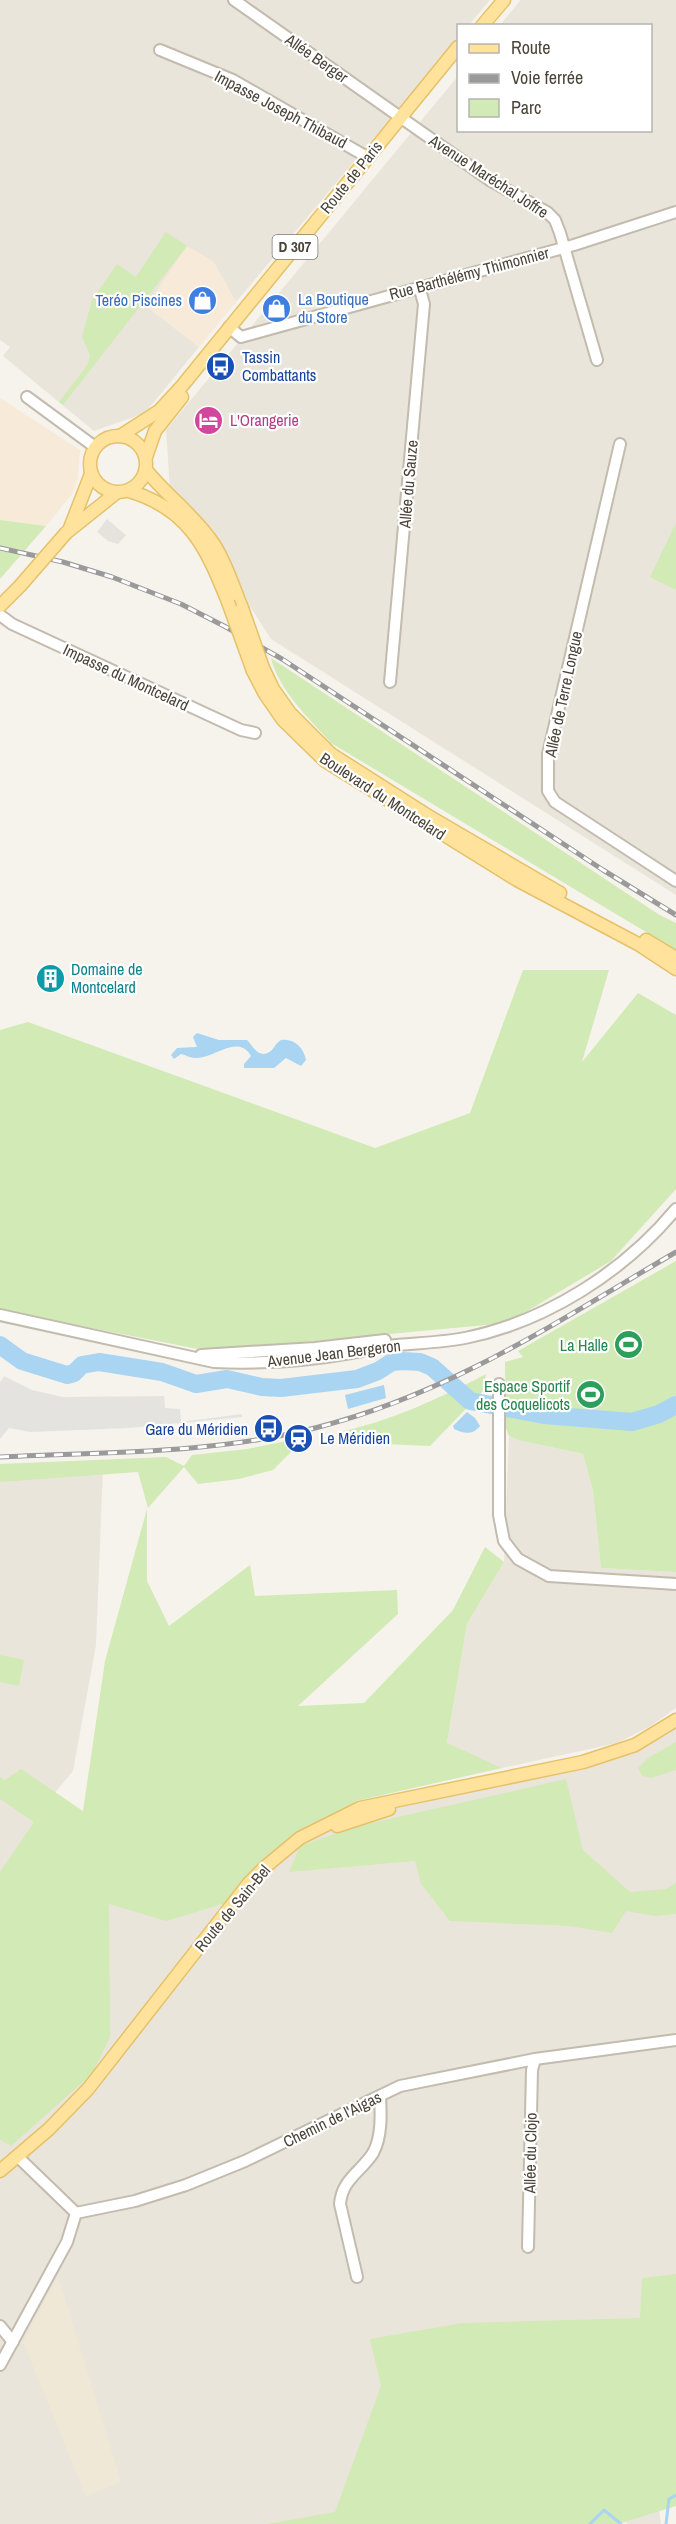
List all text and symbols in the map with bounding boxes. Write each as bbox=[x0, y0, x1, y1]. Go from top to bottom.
legend bbox=[457, 24, 652, 132]
street label: Allée Berger bbox=[280, 28, 353, 88]
text: Route bbox=[511, 35, 550, 60]
street label: Impasse Joseph Thibaud bbox=[211, 65, 351, 153]
text: Voie ferrée bbox=[511, 65, 583, 90]
text: Parc bbox=[511, 95, 541, 120]
street label: Avenue Maréchal Joffre bbox=[424, 129, 553, 223]
street label: Route de Paris bbox=[315, 136, 387, 218]
road number: D 307 bbox=[272, 235, 318, 259]
street label: Rue Barthélémy Thimonnier bbox=[387, 241, 552, 305]
shop icon: Teréo Piscines bbox=[187, 284, 219, 316]
place label: La Boutique du Store bbox=[298, 288, 369, 328]
place label: Teréo Piscines bbox=[95, 289, 182, 311]
shop icon: La Boutique du Store bbox=[261, 292, 293, 324]
place label: Tassin Combattants bbox=[242, 346, 316, 386]
bus stop icon: Tassin Combattants bbox=[205, 350, 237, 382]
hotel icon: L'Orangerie bbox=[193, 404, 225, 436]
place label: L'Orangerie bbox=[230, 409, 299, 431]
street label: Allée du Sauze bbox=[393, 439, 423, 530]
street label: Allée de Terre Longue bbox=[539, 629, 587, 760]
street label: Impasse du Montcelard bbox=[60, 638, 192, 716]
street label: Boulevard du Montcelard bbox=[316, 747, 450, 845]
place label: Domaine de Montcelard bbox=[71, 958, 142, 998]
building icon: Domaine de Montcelard bbox=[34, 962, 66, 994]
sports icon: La Halle bbox=[613, 1329, 645, 1361]
street label: Avenue Jean Bergeron bbox=[265, 1334, 402, 1372]
place label: La Halle bbox=[560, 1334, 608, 1356]
place label: Espace Sportif des Coquelicots bbox=[476, 1375, 570, 1415]
sports icon: Espace Sportif des Coquelicots bbox=[575, 1379, 607, 1411]
bus stop icon: Gare du Méridien bbox=[253, 1413, 285, 1445]
place label: Gare du Méridien bbox=[145, 1418, 248, 1440]
station icon: Le Méridien bbox=[283, 1422, 315, 1454]
place label: Le Méridien bbox=[320, 1427, 390, 1449]
street label: Route de Sain-Bel bbox=[189, 1860, 275, 1956]
street label: Chemin de l'Aigas bbox=[279, 2086, 385, 2152]
street label: Allée du Clojo bbox=[518, 2112, 542, 2195]

